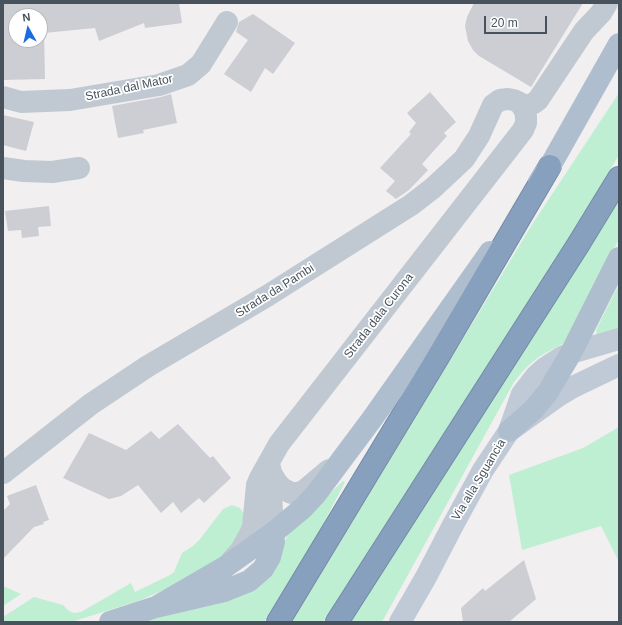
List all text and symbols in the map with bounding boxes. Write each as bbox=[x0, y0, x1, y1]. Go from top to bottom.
north arrow bbox=[8, 8, 48, 48]
scale bar bbox=[486, 8, 549, 34]
text: N bbox=[22, 11, 31, 24]
text: 20 m bbox=[491, 16, 518, 30]
street label: Strada dal Mator bbox=[84, 72, 174, 104]
street label: Strada da Pambi bbox=[233, 261, 317, 321]
street label: Strada dala Curona bbox=[341, 271, 417, 361]
street label: Via alla Sguancia bbox=[449, 437, 509, 523]

